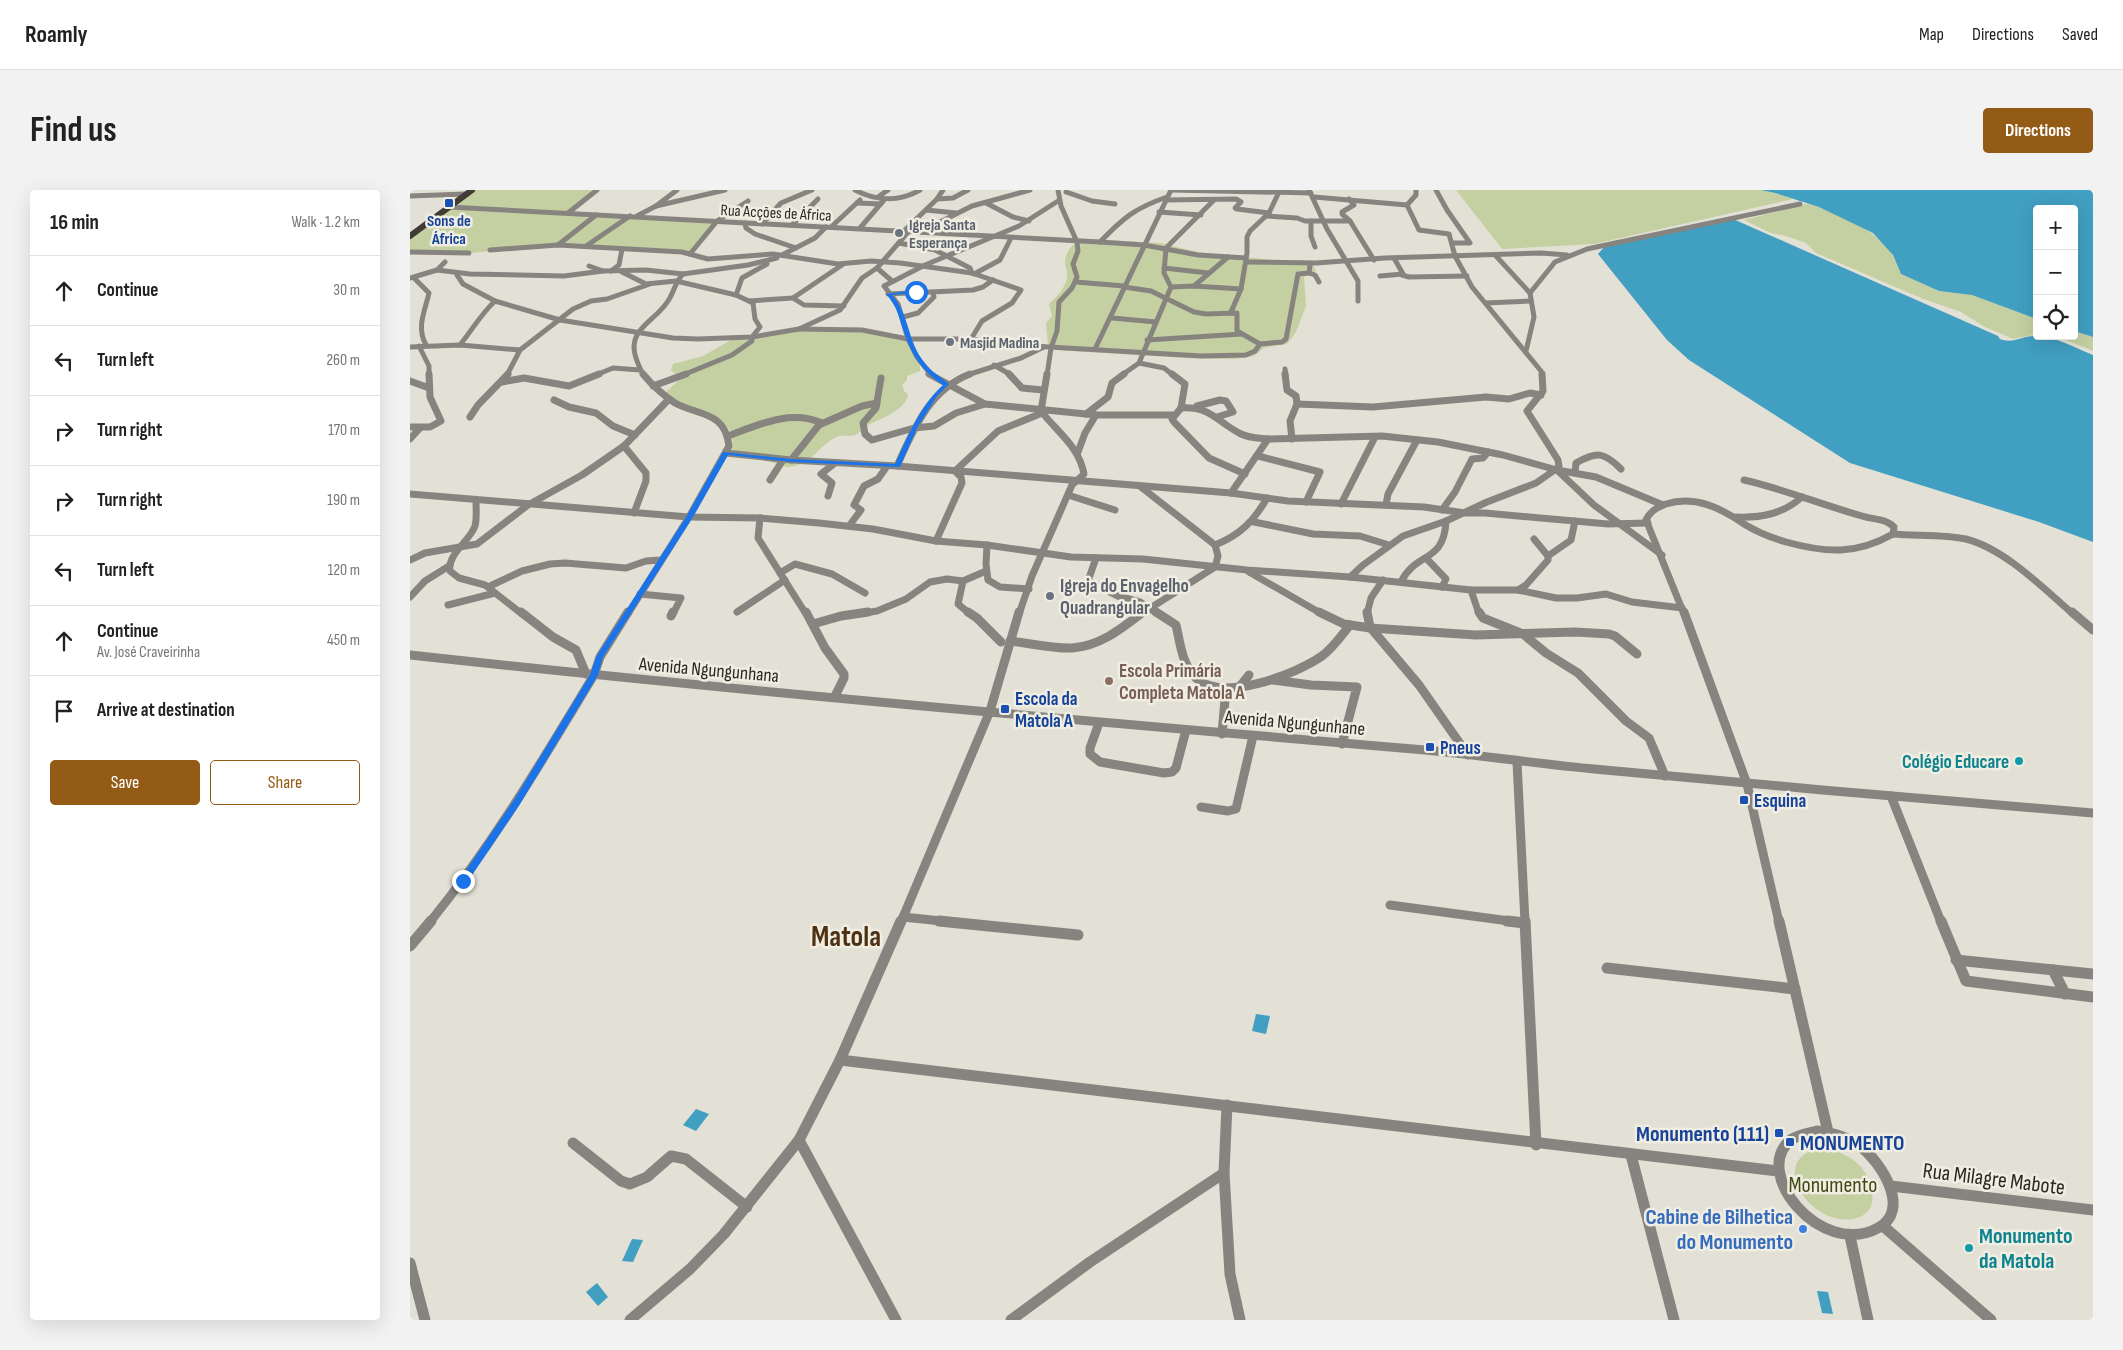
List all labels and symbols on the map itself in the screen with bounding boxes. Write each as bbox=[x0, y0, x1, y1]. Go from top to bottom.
marker: Sons de África bbox=[443, 197, 455, 209]
street label: Rua Acções de África bbox=[720, 201, 832, 226]
place label: Sons de África bbox=[427, 212, 471, 249]
place label: Igreja Santa Esperança bbox=[909, 216, 976, 253]
marker: Igreja Santa Esperança bbox=[893, 227, 905, 239]
route start bbox=[905, 281, 928, 304]
place label: Masjid Madina bbox=[960, 334, 1039, 353]
marker: Masjid Madina bbox=[944, 336, 956, 348]
place label: Igreja do Envagelho Quadrangular bbox=[1060, 575, 1189, 620]
marker: Igreja do Envagelho Quadrangular bbox=[1044, 590, 1056, 602]
street label: Avenida Ngungunhana bbox=[637, 653, 780, 688]
place label: Escola Primária Completa Matola A bbox=[1119, 660, 1245, 705]
marker: Escola Primária Completa Matola A bbox=[1103, 675, 1115, 687]
place label: Escola da Matola A bbox=[1015, 688, 1077, 733]
marker: Escola da Matola A bbox=[999, 703, 1011, 715]
street label: Avenida Ngungunhane bbox=[1223, 706, 1366, 741]
place label: Pneus bbox=[1440, 737, 1481, 760]
marker: Pneus bbox=[1424, 741, 1436, 753]
place label: Colégio Educare bbox=[1902, 751, 2009, 774]
marker: Colégio Educare bbox=[2013, 755, 2025, 767]
place label: Esquina bbox=[1754, 790, 1806, 813]
marker: Esquina bbox=[1738, 794, 1750, 806]
route end bbox=[452, 870, 475, 893]
district label: Matola bbox=[811, 920, 881, 955]
place label: Monumento (111) bbox=[1636, 1121, 1769, 1148]
marker: Monumento (111) bbox=[1773, 1127, 1785, 1139]
place label: MONUMENTO bbox=[1800, 1130, 1904, 1157]
marker: MONUMENTO bbox=[1784, 1136, 1796, 1148]
street label: Rua Milagre Mabote bbox=[1921, 1157, 2067, 1202]
park label: Monumento bbox=[1788, 1172, 1878, 1199]
place label: Cabine de Bilhetica do Monumento bbox=[1646, 1204, 1793, 1256]
marker: Cabine de Bilhetica do Monumento bbox=[1797, 1223, 1809, 1235]
place label: Monumento da Matola bbox=[1979, 1223, 2073, 1275]
marker: Monumento da Matola bbox=[1963, 1242, 1975, 1254]

